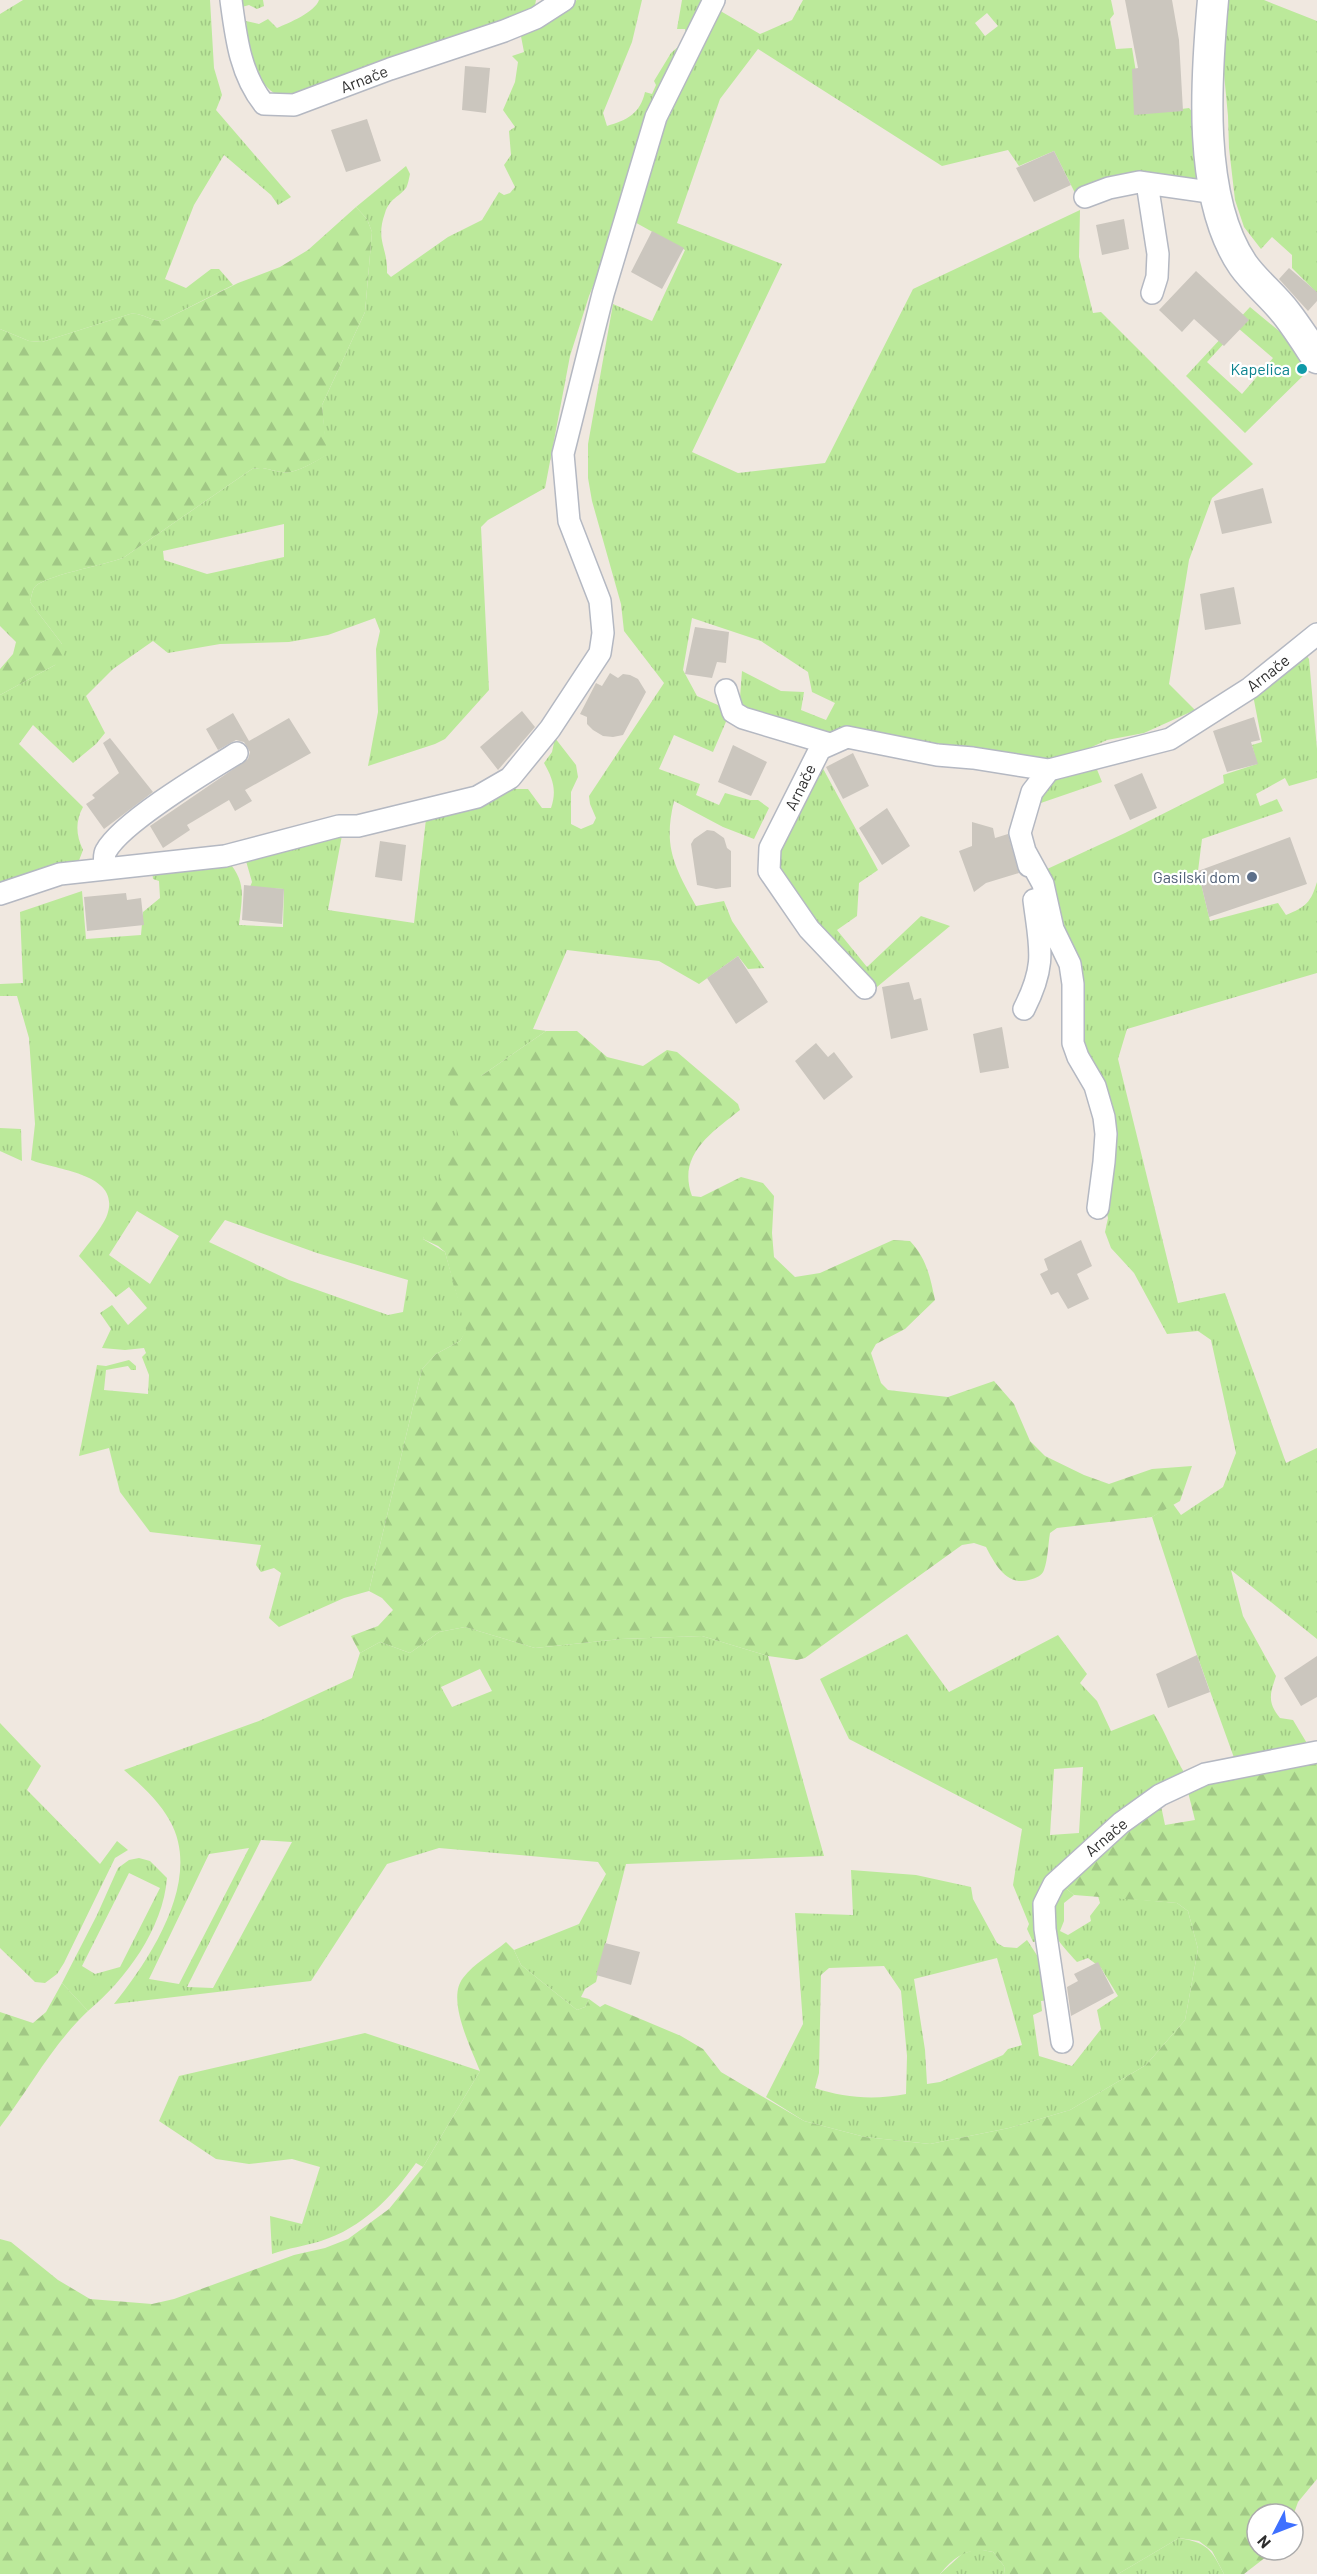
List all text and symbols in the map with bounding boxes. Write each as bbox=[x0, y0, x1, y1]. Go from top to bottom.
street label: Arnače bbox=[337, 61, 390, 96]
place label: Kapelica bbox=[1231, 359, 1290, 378]
marker: Kapelica bbox=[1295, 362, 1309, 376]
street label: Arnače bbox=[1242, 650, 1293, 695]
street label: Arnače bbox=[780, 761, 819, 813]
place label: Gasilski dom bbox=[1153, 867, 1240, 886]
marker: Gasilski dom bbox=[1245, 870, 1259, 884]
street label: Arnače bbox=[1081, 1814, 1131, 1860]
north arrow bbox=[1245, 2502, 1305, 2562]
text: N bbox=[1253, 2532, 1274, 2553]

